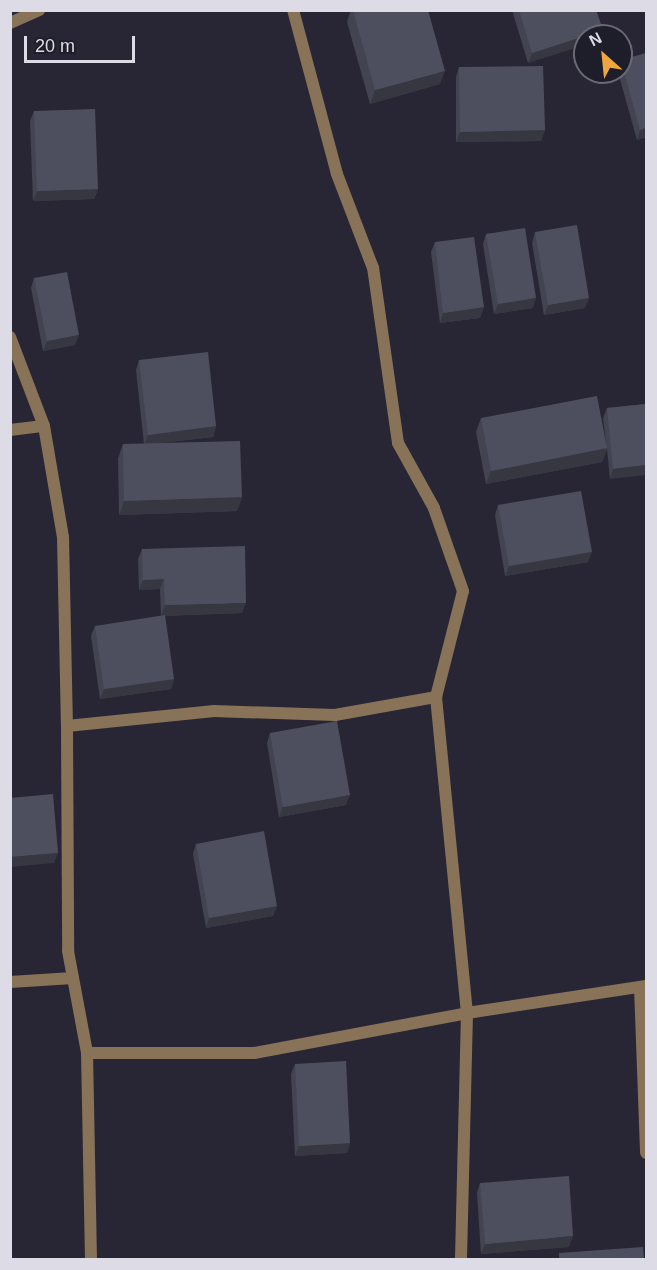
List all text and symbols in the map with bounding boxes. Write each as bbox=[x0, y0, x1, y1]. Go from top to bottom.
scale bar bbox=[27, 24, 138, 62]
north arrow bbox=[573, 24, 633, 84]
text: N bbox=[586, 29, 605, 49]
text: 20 m bbox=[35, 36, 75, 56]

